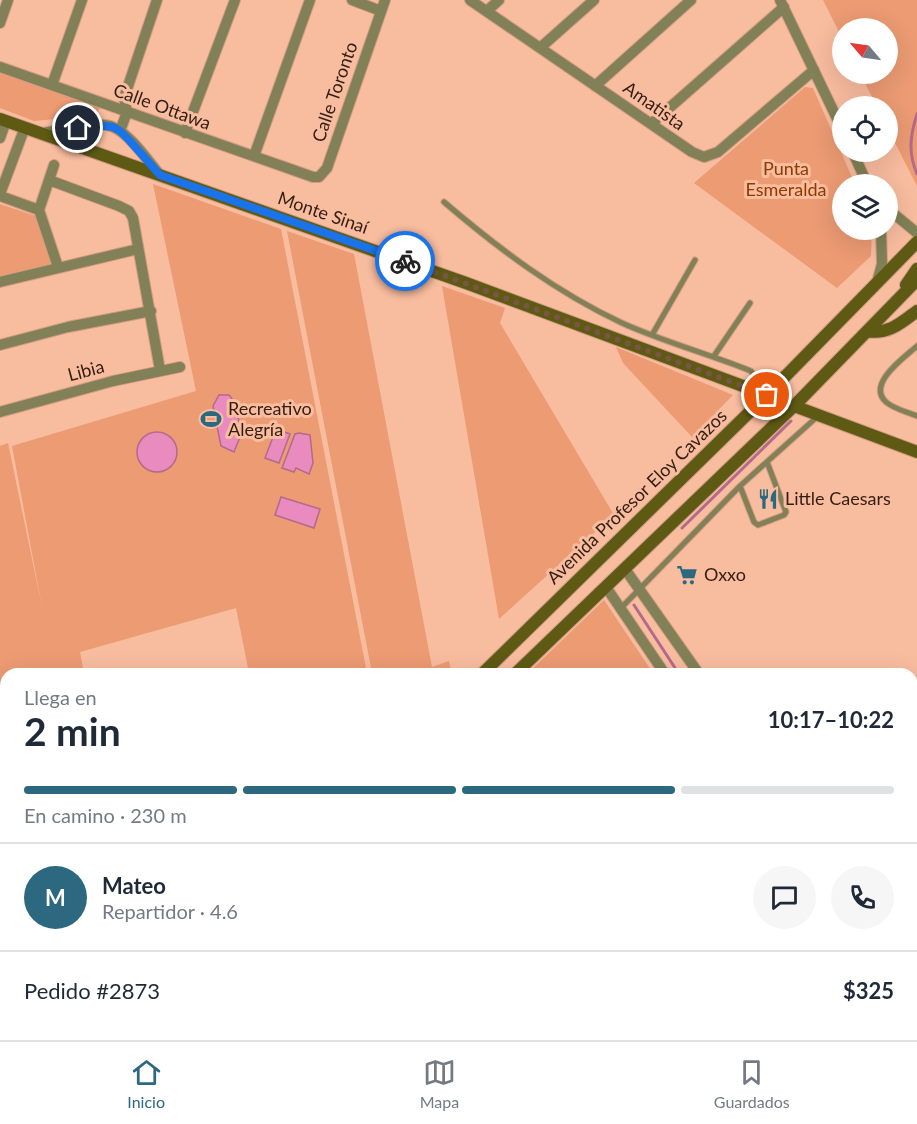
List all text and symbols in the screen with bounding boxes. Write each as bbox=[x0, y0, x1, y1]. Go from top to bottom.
north arrow bbox=[832, 18, 898, 84]
map controls bbox=[832, 18, 898, 240]
street label: Calle Toronto bbox=[307, 39, 361, 145]
street label: Amatista bbox=[620, 76, 690, 134]
street label: Calle Ottawa bbox=[111, 78, 214, 134]
button: locate bbox=[832, 96, 898, 162]
pin bbox=[52, 102, 103, 153]
icon: home bbox=[61, 111, 94, 144]
park label: Punta Esmeralda bbox=[746, 157, 826, 200]
button: layers bbox=[832, 174, 898, 240]
street label: Monte Sinaí bbox=[275, 186, 372, 238]
courier bbox=[375, 231, 435, 291]
icon: bike bbox=[389, 245, 422, 278]
street label: Libia bbox=[65, 355, 106, 385]
pin bbox=[741, 369, 792, 420]
icon: bag bbox=[750, 378, 783, 411]
place label: Recreativo Alegría bbox=[228, 397, 312, 440]
street label: Avenida Profesor Eloy Cavazos bbox=[542, 404, 731, 588]
sports icon: Recreativo Alegría bbox=[199, 407, 223, 431]
restaurant icon: Little Caesars bbox=[756, 487, 780, 511]
place label: Little Caesars bbox=[785, 487, 891, 509]
supermarket icon: Oxxo bbox=[675, 563, 699, 587]
place label: Oxxo bbox=[704, 563, 746, 585]
text: Llega en bbox=[24, 685, 97, 709]
text: 10:17–10:22 bbox=[768, 706, 894, 733]
text: 2 min bbox=[24, 708, 121, 754]
text: En camino · 230 m bbox=[24, 803, 187, 827]
button: chat bbox=[753, 866, 816, 929]
button: phone bbox=[831, 866, 894, 929]
text: Mateo bbox=[102, 872, 166, 899]
text: M bbox=[45, 884, 66, 911]
text: Repartidor · 4.6 bbox=[102, 899, 238, 923]
text: Pedido #2873 bbox=[24, 977, 160, 1004]
text: $325 bbox=[843, 977, 894, 1004]
tab: Inicio bbox=[127, 1056, 165, 1111]
tab: Mapa bbox=[420, 1056, 459, 1111]
tab: Guardados bbox=[714, 1056, 790, 1111]

